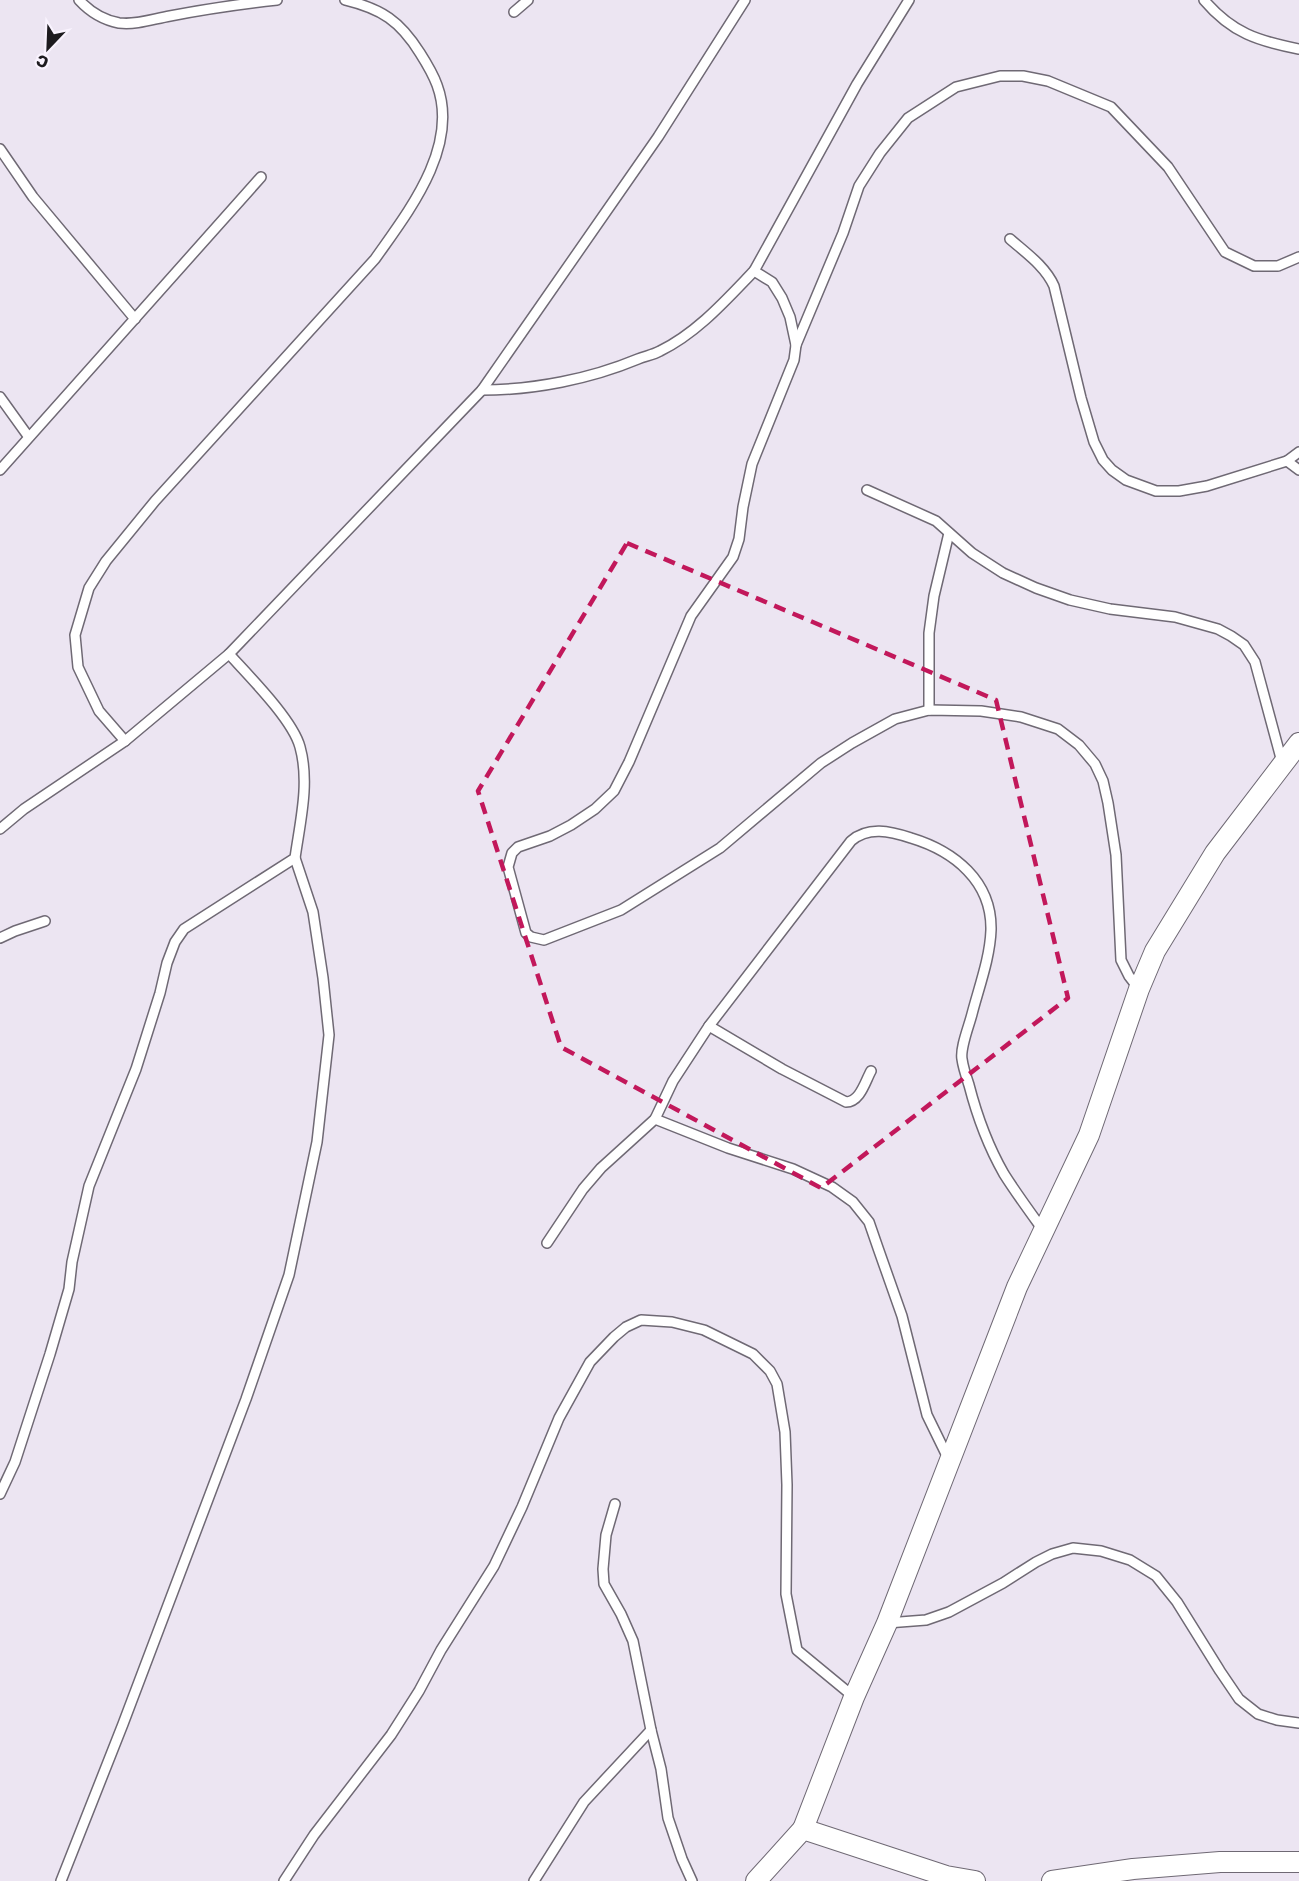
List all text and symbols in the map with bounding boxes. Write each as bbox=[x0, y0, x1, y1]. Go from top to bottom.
north arrow bbox=[18, 18, 78, 78]
text: С bbox=[33, 50, 51, 72]

